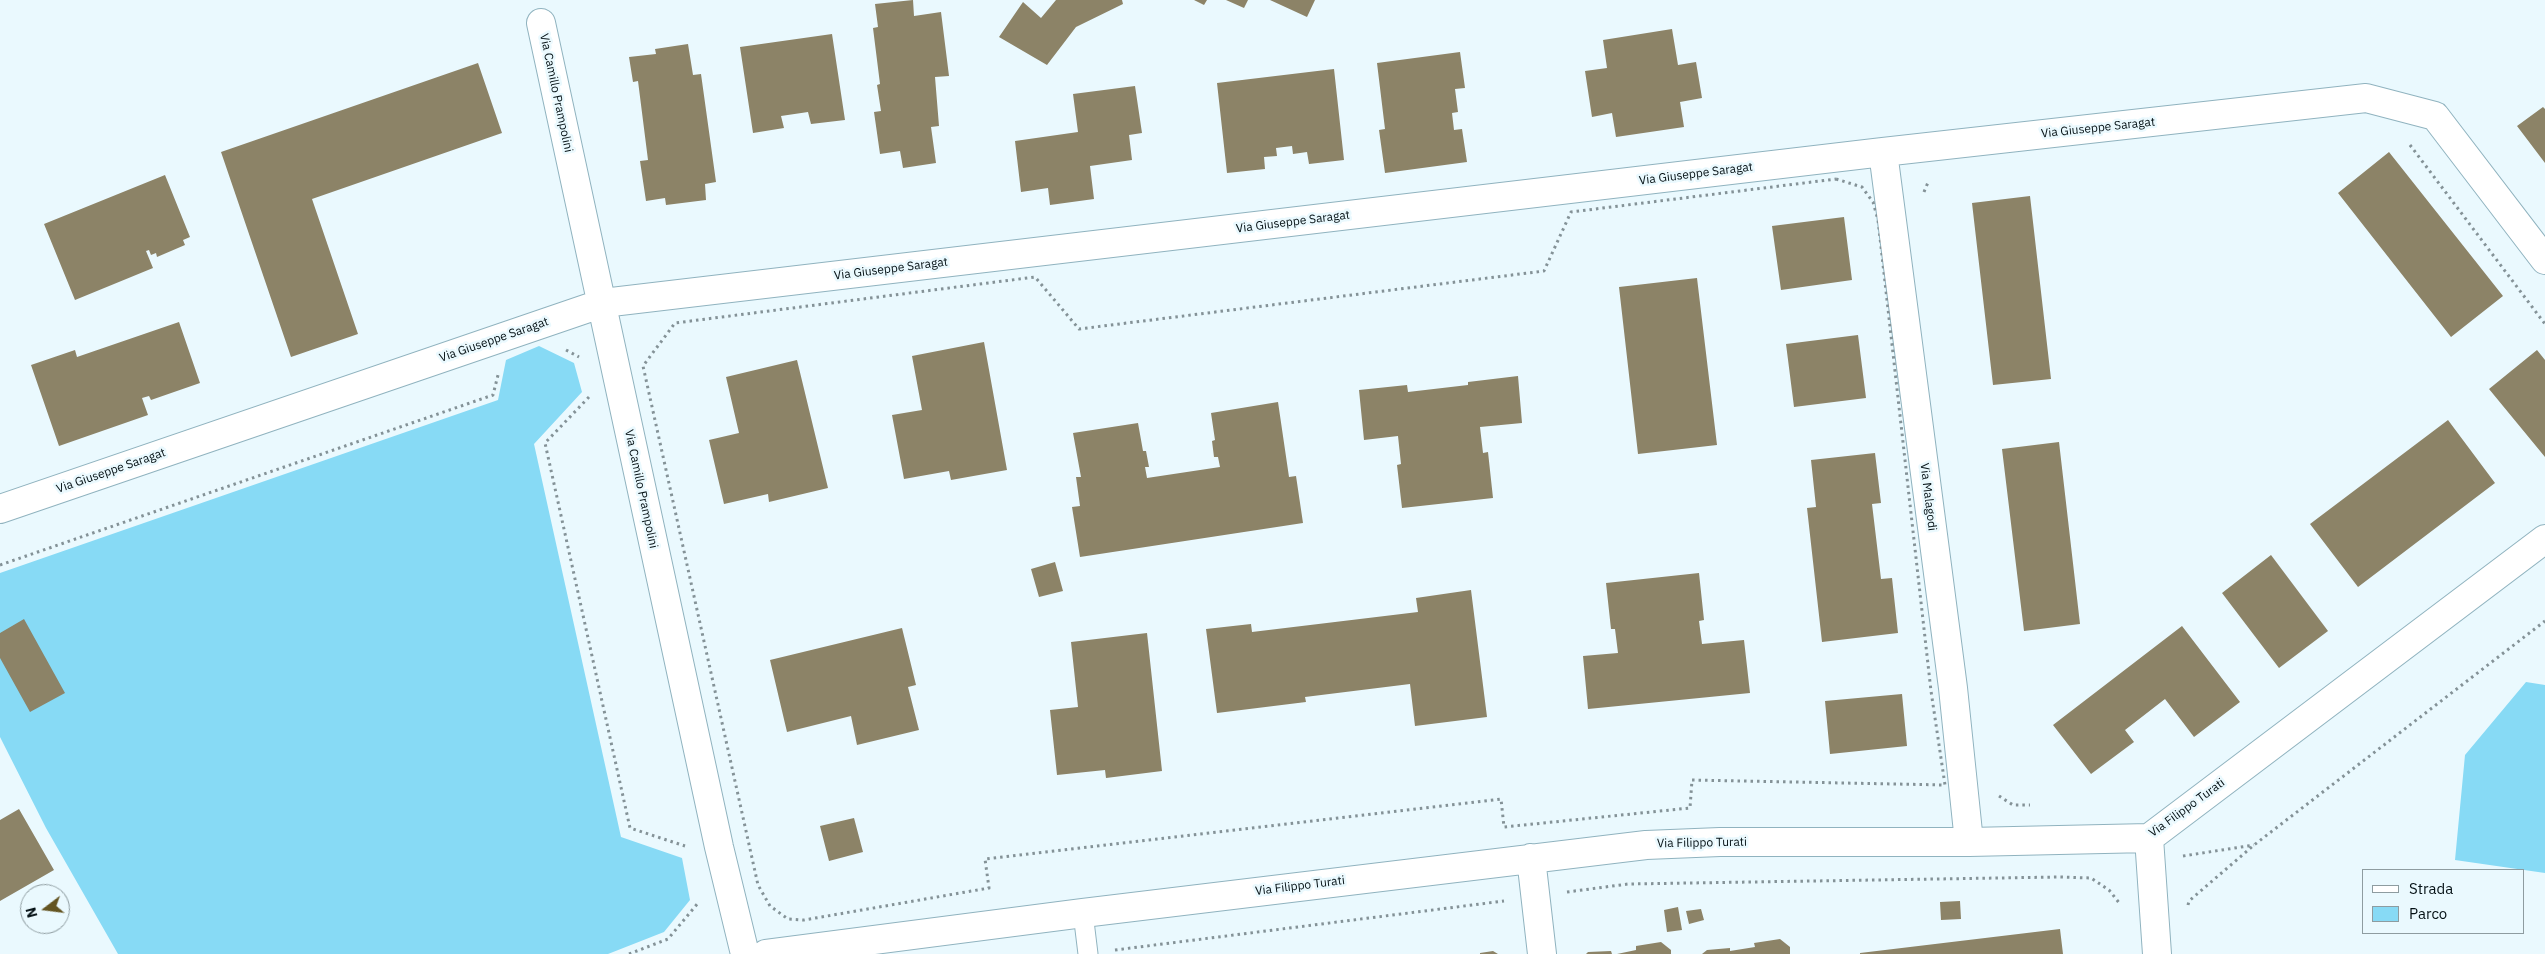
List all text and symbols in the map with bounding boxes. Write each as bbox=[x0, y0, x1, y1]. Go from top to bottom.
street label: Via Camillo Prampolini bbox=[536, 32, 576, 154]
street label: Via Giuseppe Saragat bbox=[2040, 115, 2156, 141]
street label: Via Giuseppe Saragat bbox=[1638, 160, 1754, 188]
street label: Via Giuseppe Saragat bbox=[1235, 208, 1351, 236]
street label: Via Giuseppe Saragat bbox=[833, 255, 949, 283]
street label: Via Giuseppe Saragat bbox=[438, 315, 550, 365]
street label: Via Camillo Prampolini bbox=[621, 428, 661, 550]
street label: Via Giuseppe Saragat bbox=[55, 446, 167, 496]
street label: Via Malagodi bbox=[1917, 462, 1939, 532]
street label: Via Filippo Turati bbox=[2146, 776, 2228, 840]
street label: Via Filippo Turati bbox=[1657, 835, 1747, 851]
legend bbox=[2362, 869, 2525, 934]
street label: Via Filippo Turati bbox=[1254, 873, 1346, 899]
text: Strada bbox=[2409, 879, 2453, 898]
north arrow bbox=[20, 884, 70, 934]
text: Parco bbox=[2409, 904, 2447, 923]
text: N bbox=[21, 905, 41, 920]

